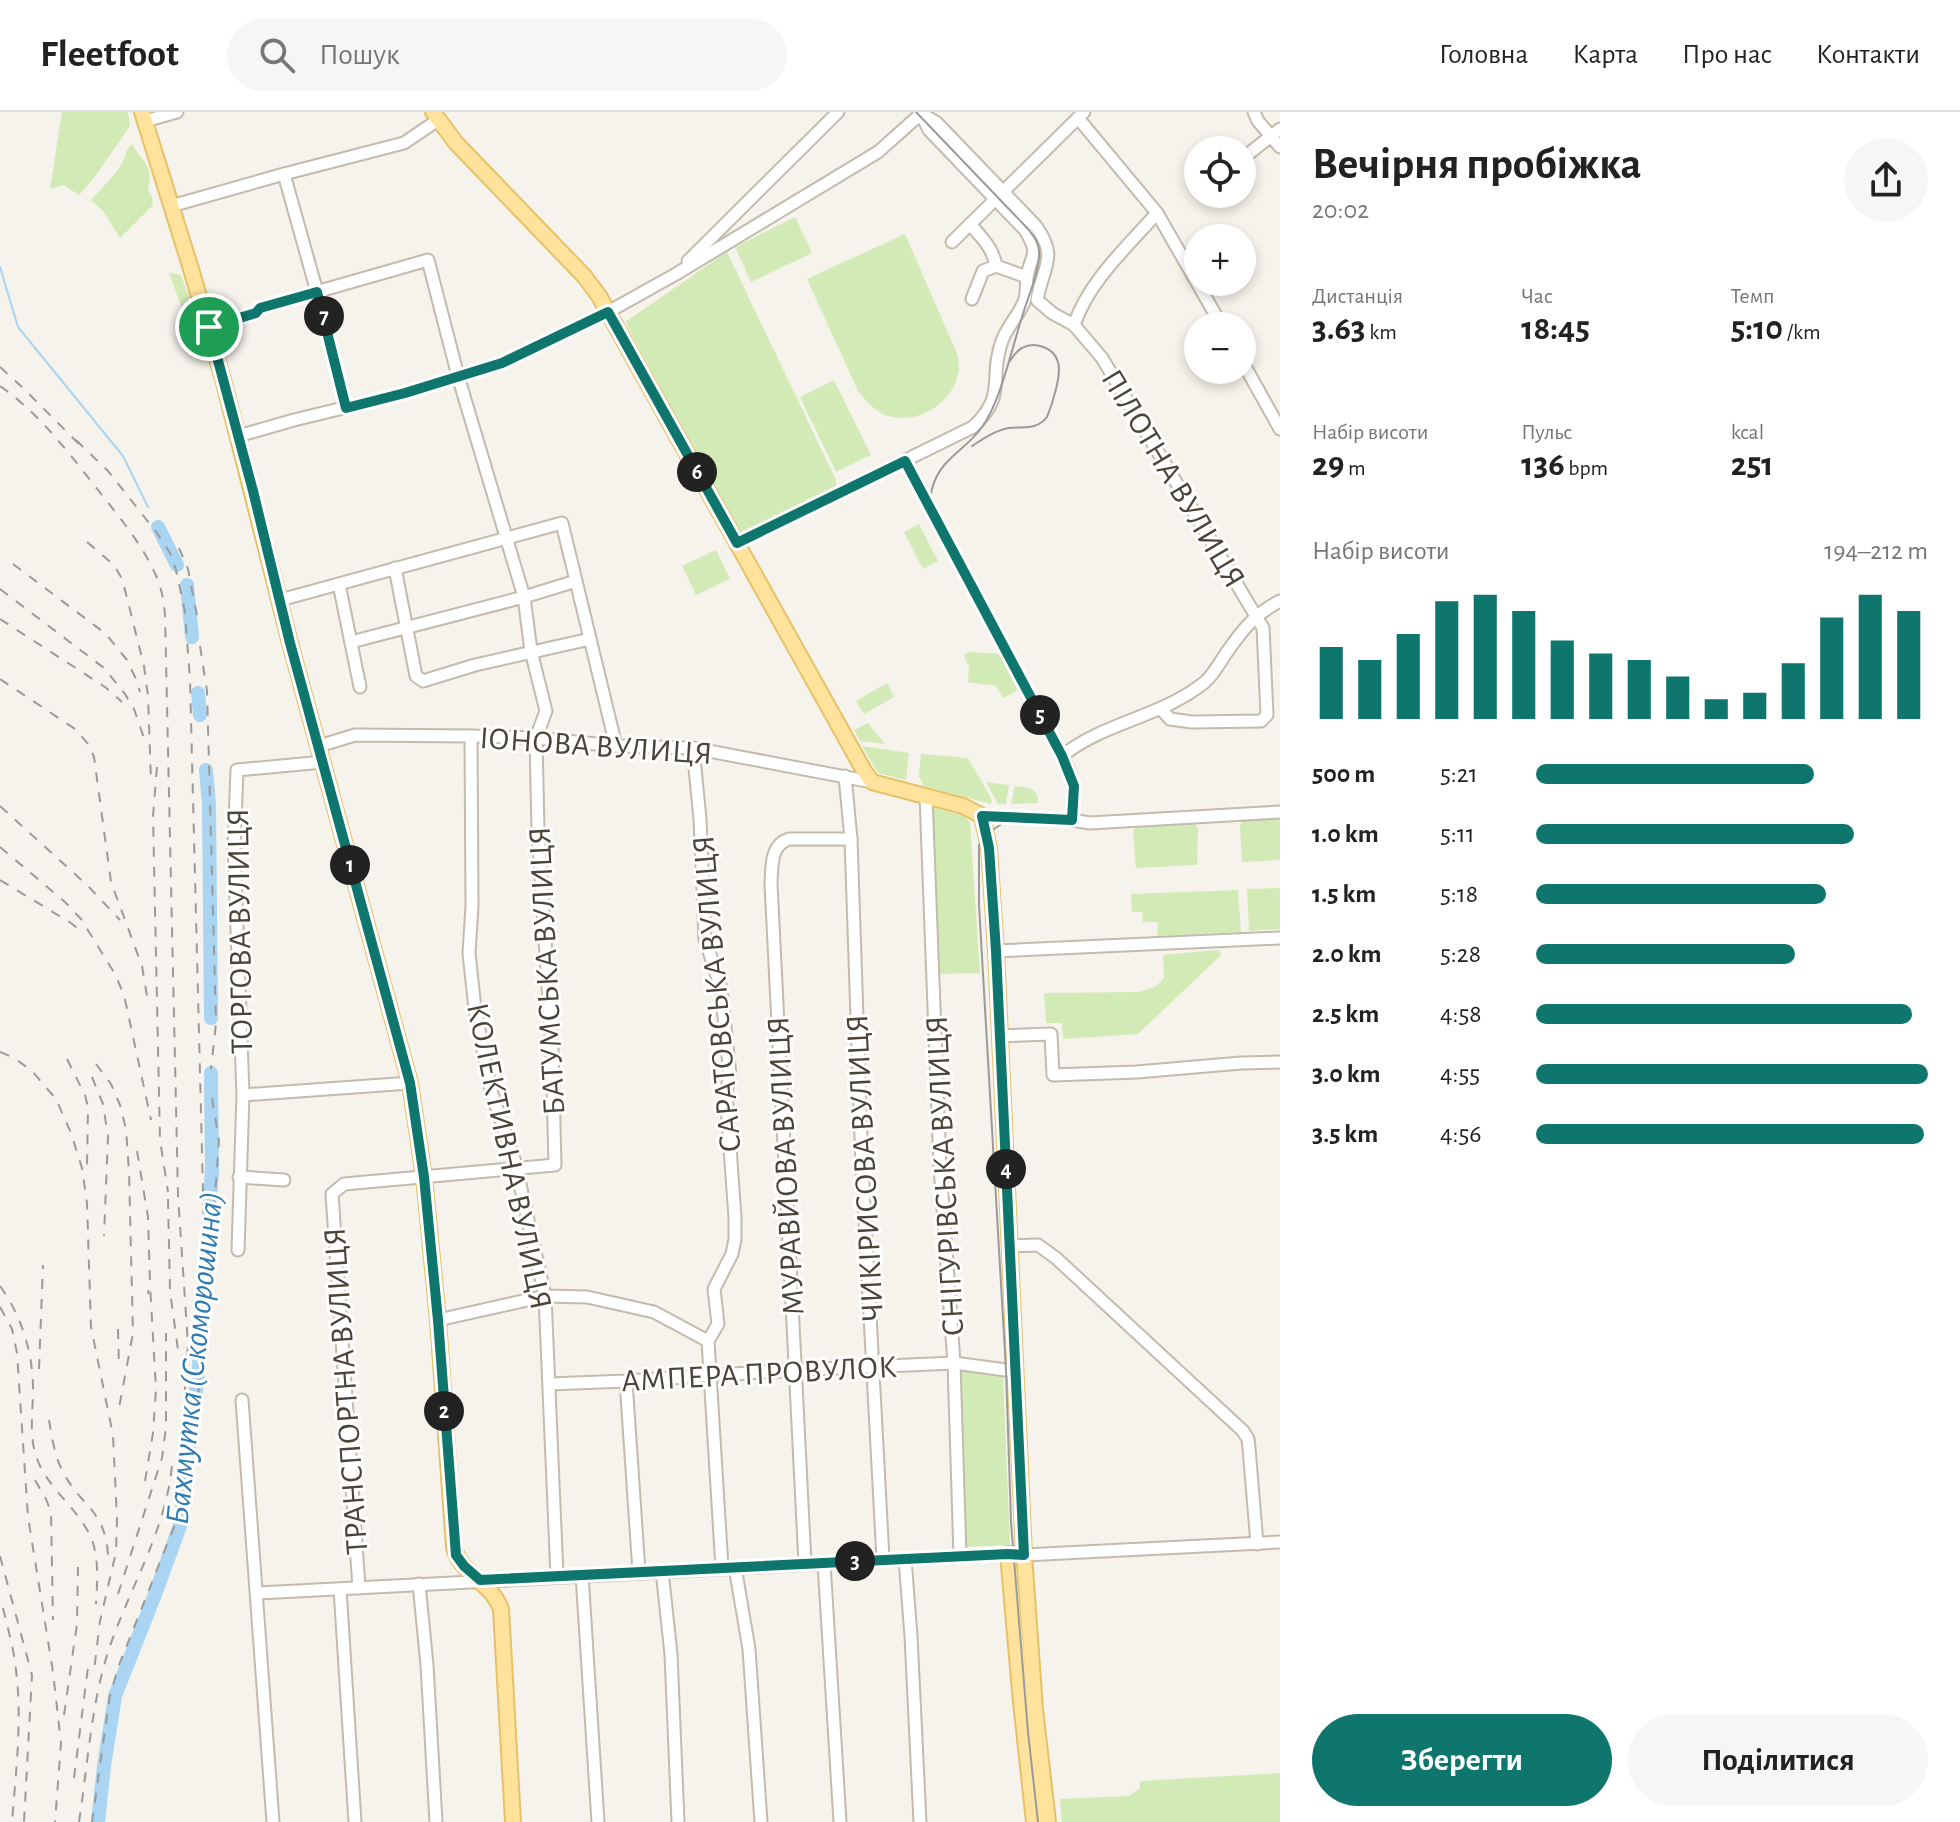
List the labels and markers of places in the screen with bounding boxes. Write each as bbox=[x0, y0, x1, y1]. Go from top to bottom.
pin bbox=[175, 293, 243, 361]
pin: 7 bbox=[304, 296, 344, 336]
pin: 6 bbox=[677, 452, 717, 492]
pin: 5 bbox=[1020, 695, 1060, 735]
pin: 1 bbox=[330, 845, 370, 885]
pin: 4 bbox=[986, 1149, 1026, 1189]
pin: 2 bbox=[424, 1391, 464, 1431]
pin: 3 bbox=[835, 1541, 875, 1581]

